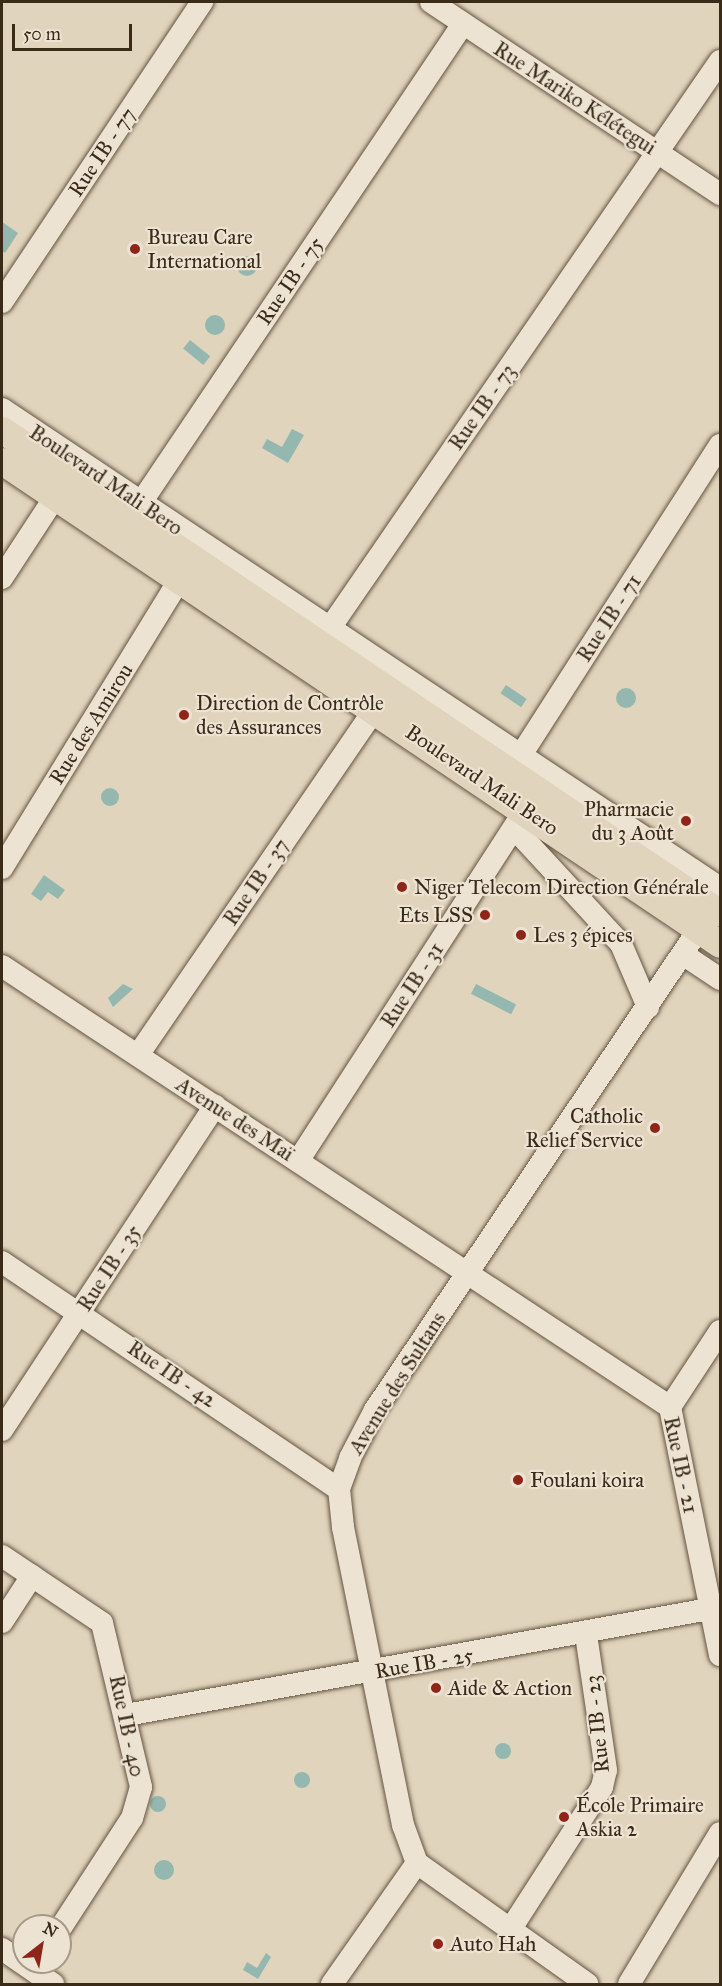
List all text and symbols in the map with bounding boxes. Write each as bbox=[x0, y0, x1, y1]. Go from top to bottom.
scale bar bbox=[15, 12, 135, 50]
text: 50 m bbox=[23, 23, 61, 45]
street label: Rue Mariko Kélétegui bbox=[489, 36, 661, 160]
street label: Rue IB - 77 bbox=[63, 103, 141, 201]
place label: Bureau Care International bbox=[147, 224, 261, 274]
street label: Rue IB - 75 bbox=[251, 232, 329, 330]
marker: Bureau Care International bbox=[128, 242, 142, 256]
street label: Rue IB - 73 bbox=[443, 359, 521, 455]
street label: Boulevard Mali Bero bbox=[25, 419, 187, 541]
street label: Rue IB - 71 bbox=[571, 570, 647, 666]
street label: Rue des Amirou bbox=[44, 659, 138, 789]
place label: Direction de Contrôle des Assurances bbox=[196, 690, 384, 740]
marker: Direction de Contrôle des Assurances bbox=[177, 708, 191, 722]
street label: Boulevard Mali Bero bbox=[401, 719, 563, 841]
place label: Pharmacie du 3 Août bbox=[584, 796, 674, 846]
marker: Pharmacie du 3 Août bbox=[679, 814, 693, 828]
street label: Rue IB - 37 bbox=[218, 834, 294, 930]
place label: Niger Telecom Direction Générale bbox=[414, 874, 709, 900]
marker: Niger Telecom Direction Générale bbox=[395, 880, 409, 894]
place label: Ets LSS bbox=[399, 902, 473, 928]
marker: Ets LSS bbox=[478, 908, 492, 922]
place label: Les 3 épices bbox=[533, 922, 633, 948]
marker: Les 3 épices bbox=[514, 928, 528, 942]
street label: Rue IB - 31 bbox=[375, 938, 449, 1032]
street label: Avenue des Maï bbox=[171, 1072, 299, 1166]
place label: Catholic Relief Service bbox=[525, 1103, 643, 1153]
marker: Catholic Relief Service bbox=[648, 1121, 662, 1135]
street label: Rue IB - 35 bbox=[72, 1220, 146, 1316]
street label: Avenue des Sultans bbox=[343, 1307, 451, 1459]
street label: Rue IB - 42 bbox=[123, 1335, 221, 1413]
street label: Rue IB - 21 bbox=[658, 1414, 704, 1516]
place label: Foulani koira bbox=[530, 1467, 644, 1493]
marker: Foulani koira bbox=[511, 1473, 525, 1487]
street label: Rue IB - 25 bbox=[373, 1642, 475, 1684]
street label: Rue IB - 40 bbox=[104, 1673, 150, 1779]
street label: Rue IB - 23 bbox=[579, 1674, 615, 1774]
place label: Aide & Action bbox=[448, 1675, 572, 1701]
marker: Aide & Action bbox=[429, 1681, 443, 1695]
place label: École Primaire Askia 2 bbox=[576, 1792, 704, 1842]
marker: École Primaire Askia 2 bbox=[557, 1810, 571, 1824]
north arrow bbox=[12, 1914, 72, 1974]
text: N bbox=[40, 1918, 61, 1941]
place label: Auto Hah bbox=[450, 1931, 537, 1957]
marker: Auto Hah bbox=[431, 1937, 445, 1951]

